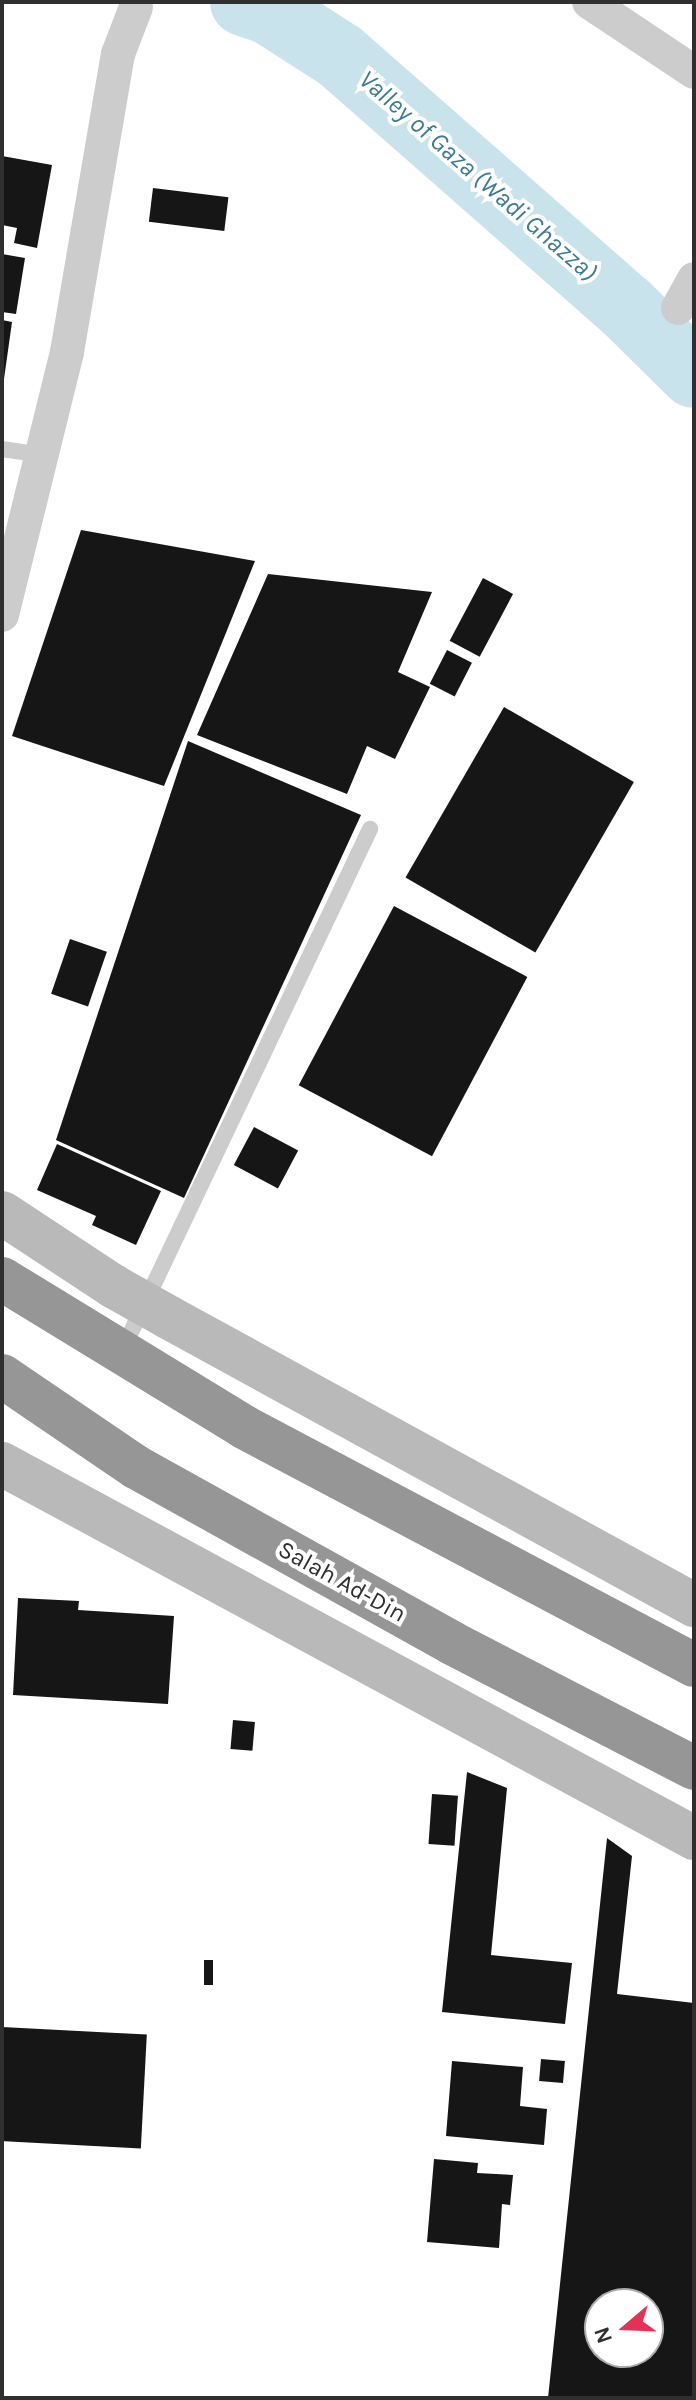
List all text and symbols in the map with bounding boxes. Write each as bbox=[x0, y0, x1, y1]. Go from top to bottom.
water label: Valley of Gaza (Wadi Ghazza) bbox=[352, 64, 604, 288]
street label: Salah Ad-Din bbox=[273, 1535, 411, 1629]
north arrow bbox=[584, 2288, 664, 2368]
text: N bbox=[588, 2323, 618, 2347]

